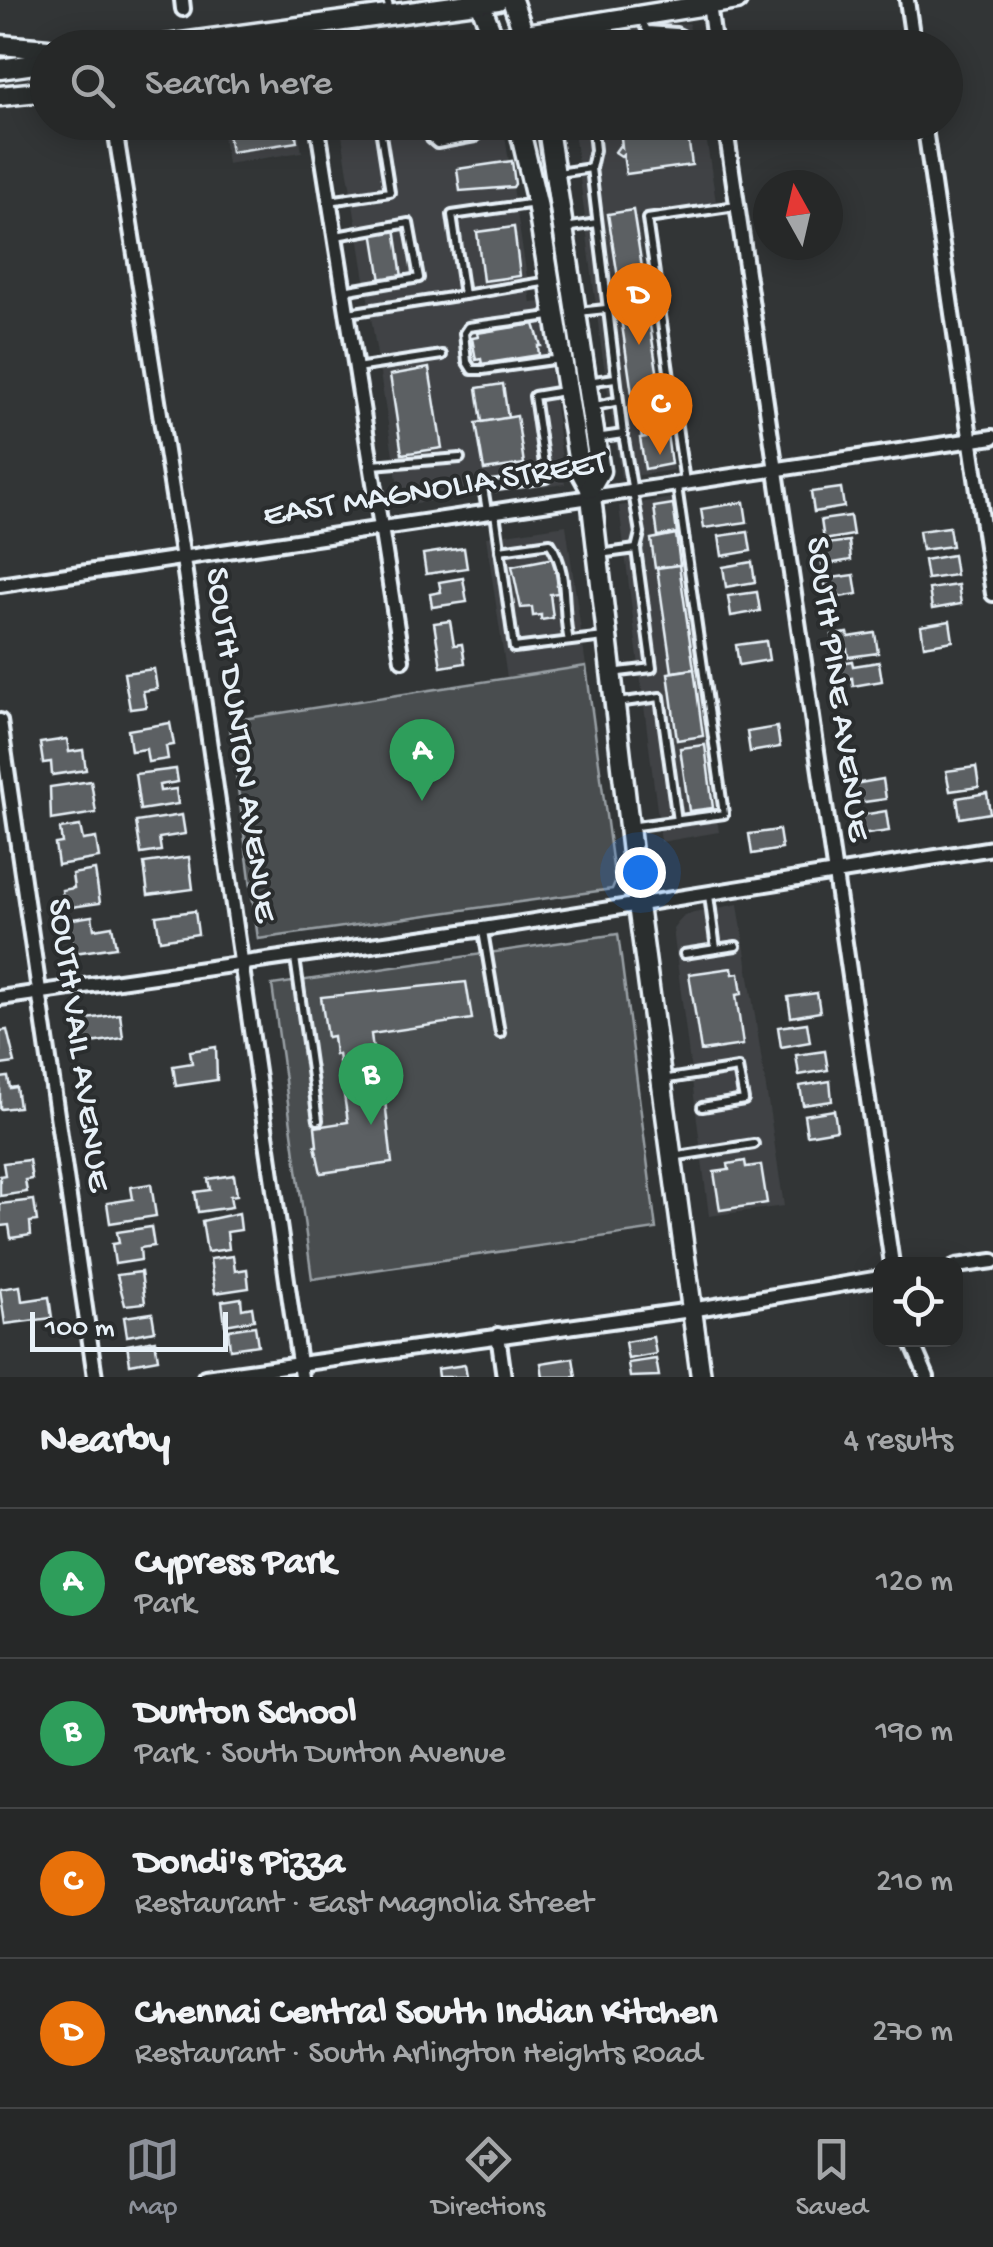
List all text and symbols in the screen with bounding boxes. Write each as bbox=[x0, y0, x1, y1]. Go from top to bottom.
search box bbox=[30, 30, 963, 140]
icon: search bbox=[65, 58, 120, 113]
text: Search here bbox=[145, 63, 332, 107]
north arrow bbox=[753, 170, 843, 260]
pin: D bbox=[606, 262, 672, 345]
pin: C bbox=[628, 372, 692, 455]
street label: EAST MAGNOLIA STREET bbox=[261, 443, 611, 538]
street label: SOUTH PINE AVENUE bbox=[794, 534, 878, 845]
street label: SOUTH DUNTON AVENUE bbox=[194, 565, 284, 926]
pin: A bbox=[390, 718, 454, 801]
your location bbox=[615, 847, 666, 898]
street label: SOUTH VAIL AVENUE bbox=[36, 896, 118, 1195]
pin: B bbox=[338, 1042, 404, 1125]
map controls bbox=[873, 1257, 963, 1347]
button: locate bbox=[873, 1257, 963, 1347]
scale bar bbox=[30, 1307, 228, 1352]
text: 100 m bbox=[45, 1313, 115, 1346]
text: Nearby bbox=[40, 1418, 170, 1467]
text: 4 results bbox=[844, 1423, 953, 1461]
text: Cypress Park bbox=[135, 1542, 336, 1586]
text: A bbox=[63, 1564, 82, 1602]
text: 120 m bbox=[876, 1564, 953, 1602]
text: Park bbox=[135, 1586, 196, 1624]
text: Dunton School bbox=[135, 1692, 357, 1736]
text: B bbox=[64, 1714, 81, 1752]
text: 190 m bbox=[876, 1714, 953, 1752]
text: Park · South Dunton Avenue bbox=[135, 1736, 505, 1774]
text: Dondi's Pizza bbox=[135, 1842, 345, 1886]
text: C bbox=[64, 1864, 81, 1902]
text: 210 m bbox=[876, 1864, 953, 1902]
text: Restaurant · East Magnolia Street bbox=[135, 1886, 593, 1924]
text: Chennai Central South Indian Kitchen bbox=[135, 1992, 717, 2036]
text: D bbox=[62, 2014, 83, 2052]
text: 270 m bbox=[872, 2014, 953, 2052]
text: Restaurant · South Arlington Heights Road bbox=[135, 2036, 702, 2074]
tab: Map bbox=[125, 2132, 180, 2225]
tab: Directions bbox=[431, 2132, 545, 2225]
tab: Saved bbox=[796, 2132, 868, 2225]

